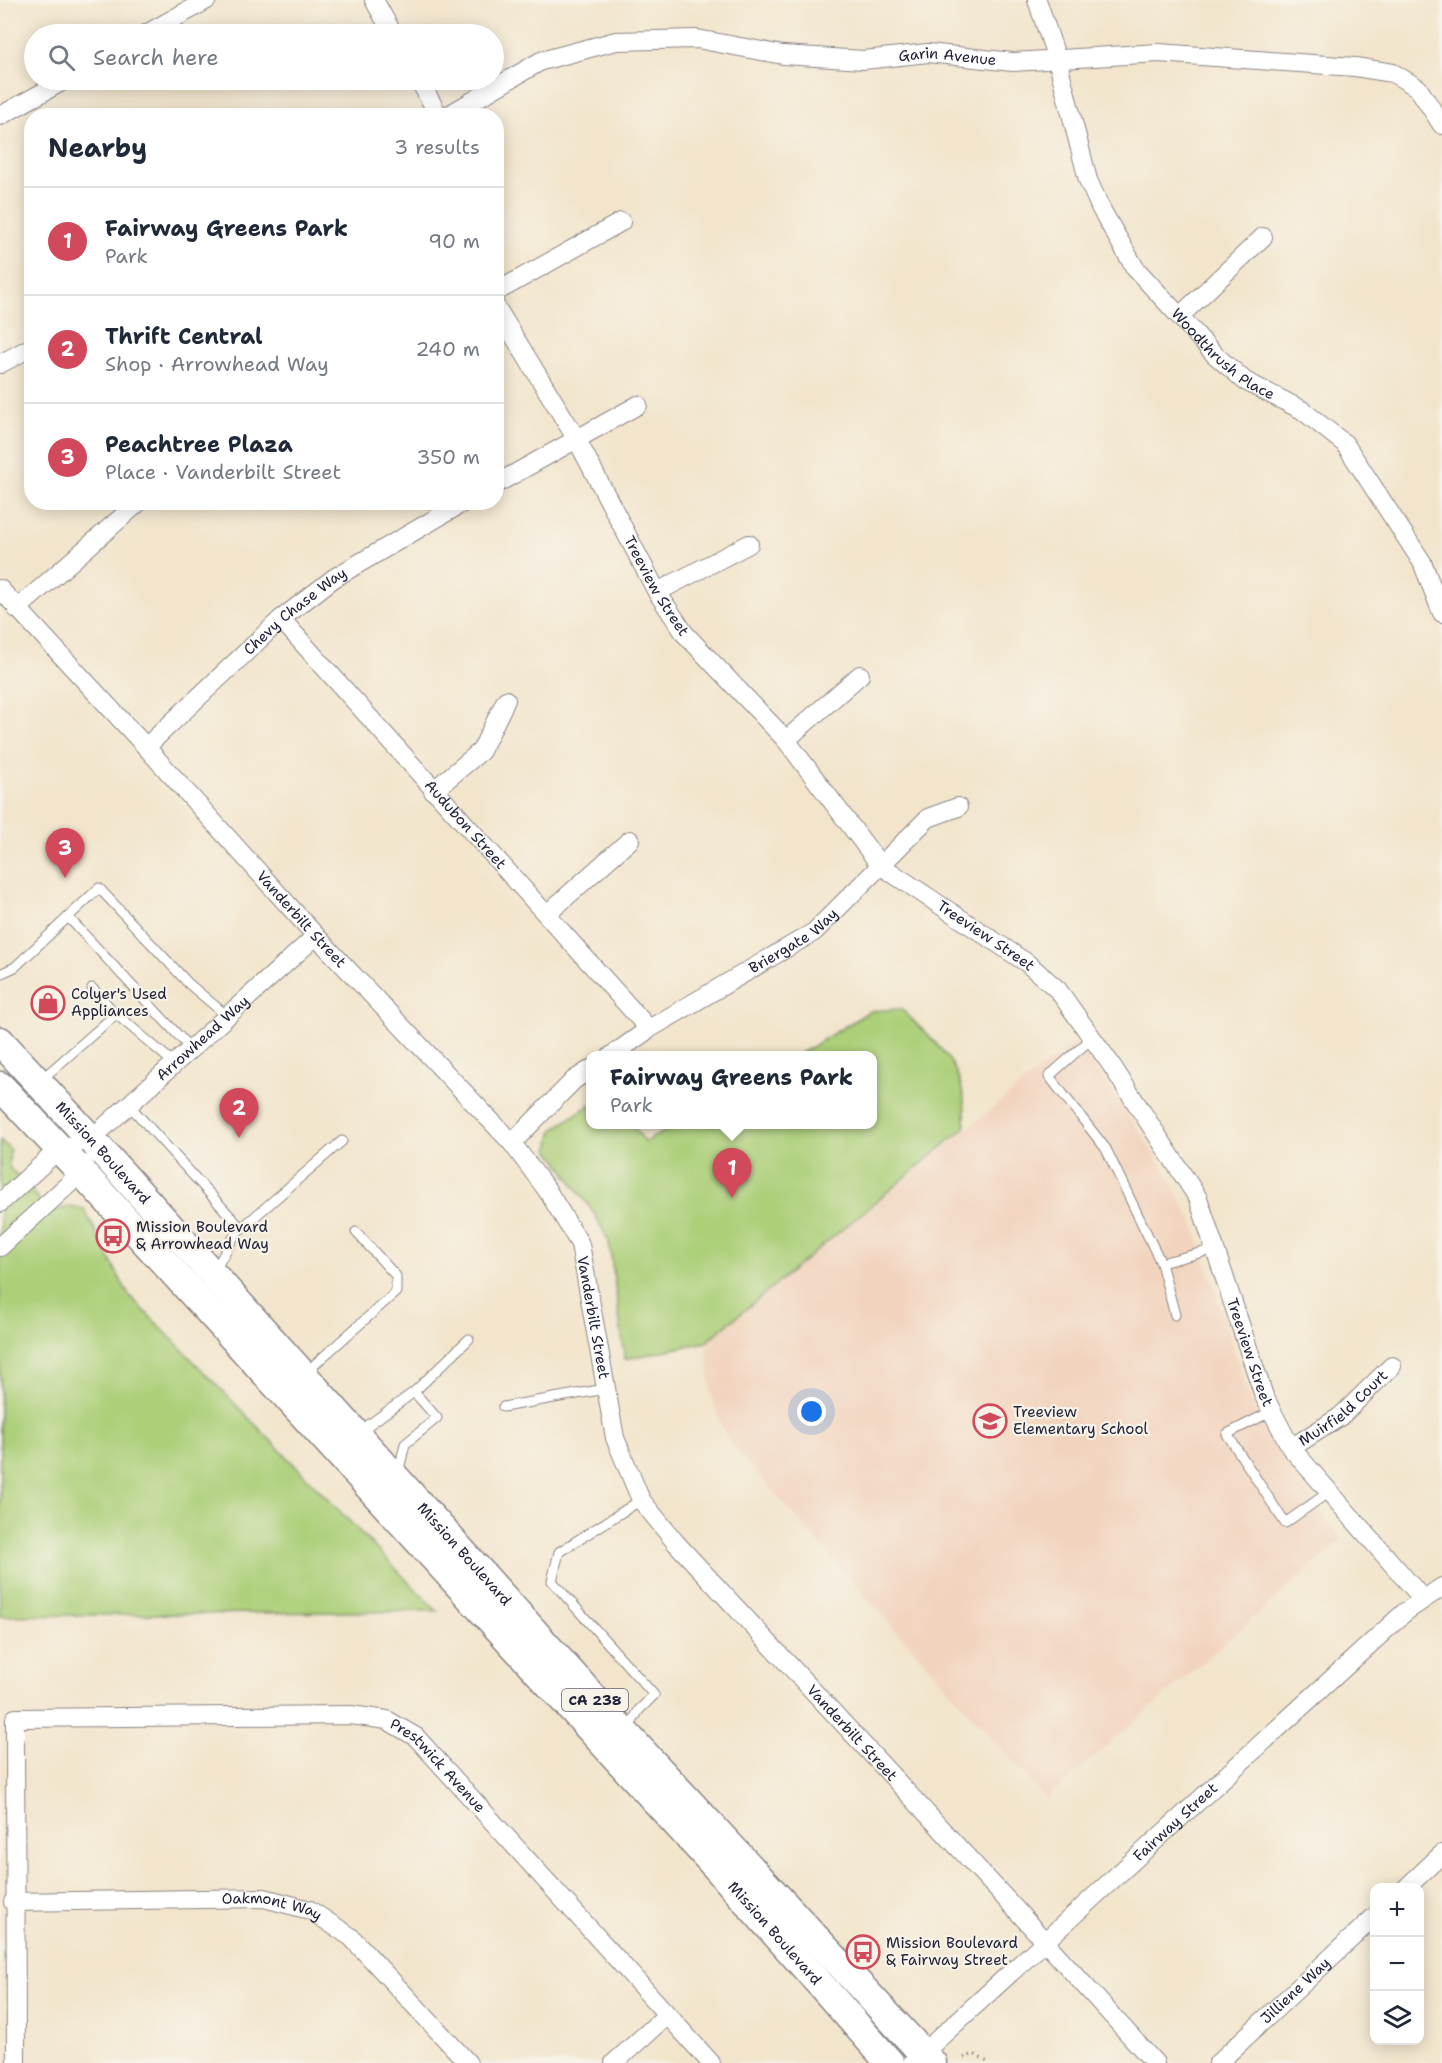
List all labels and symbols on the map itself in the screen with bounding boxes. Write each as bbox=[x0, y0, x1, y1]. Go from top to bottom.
street label: Garin Avenue bbox=[897, 43, 997, 70]
street label: Woodthrush Place bbox=[1167, 304, 1278, 404]
street label: Treeview Street bbox=[619, 532, 694, 640]
street label: Chevy Chase Way bbox=[239, 563, 350, 659]
street label: Audubon Street bbox=[420, 775, 511, 873]
pin: 3 bbox=[46, 828, 84, 878]
street label: Vanderbilt Street bbox=[252, 866, 351, 972]
street label: Treeview Street bbox=[933, 896, 1039, 975]
street label: Briergate Way bbox=[745, 904, 842, 978]
place label: Colyer's Used Appliances bbox=[71, 984, 167, 1021]
shop icon: Colyer's Used Appliances bbox=[30, 985, 66, 1021]
street label: Arrowhead Way bbox=[152, 991, 253, 1085]
pin: 2 bbox=[220, 1088, 258, 1138]
street label: Mission Boulevard bbox=[51, 1097, 155, 1209]
pin: 1 bbox=[712, 1148, 752, 1198]
place label: Mission Boulevard & Arrowhead Way bbox=[136, 1217, 269, 1254]
bus stop icon: Mission Boulevard & Arrowhead Way bbox=[95, 1218, 131, 1254]
street label: Vanderbilt Street bbox=[572, 1254, 614, 1381]
street label: Treeview Street bbox=[1222, 1295, 1278, 1410]
street label: Muirfield Court bbox=[1295, 1366, 1392, 1451]
your location bbox=[797, 1397, 826, 1426]
place label: Treeview Elementary School bbox=[1013, 1402, 1149, 1439]
school or university icon: Treeview Elementary School bbox=[972, 1403, 1008, 1439]
street label: Mission Boulevard bbox=[413, 1498, 516, 1610]
street label: Vanderbilt Street bbox=[802, 1680, 902, 1785]
road number: CA 238 bbox=[562, 1689, 628, 1711]
street label: Prestwick Avenue bbox=[386, 1714, 490, 1817]
street label: Fairway Street bbox=[1129, 1778, 1222, 1866]
street label: Mission Boulevard bbox=[724, 1877, 826, 1989]
street label: Oakmont Way bbox=[222, 1888, 326, 1925]
place label: Mission Boulevard & Fairway Street bbox=[886, 1933, 1018, 1970]
bus stop icon: Mission Boulevard & Fairway Street bbox=[845, 1934, 881, 1970]
street label: Jilliene Way bbox=[1256, 1953, 1335, 2028]

